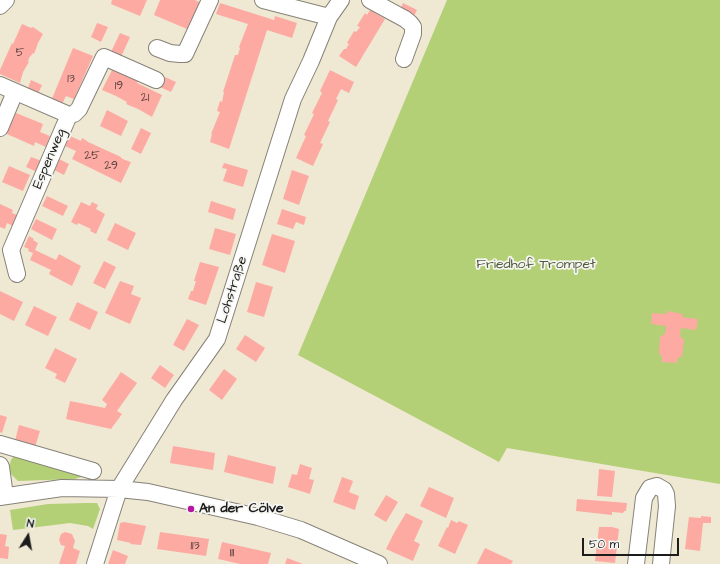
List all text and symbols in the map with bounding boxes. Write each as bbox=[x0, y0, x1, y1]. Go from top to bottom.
house number: 5 bbox=[16, 46, 24, 60]
house number: 13 bbox=[67, 72, 75, 86]
house number: 19 bbox=[115, 79, 123, 93]
house number: 21 bbox=[141, 91, 149, 105]
street label: Espenweg bbox=[30, 126, 70, 192]
house number: 25 bbox=[84, 149, 100, 163]
house number: 29 bbox=[104, 159, 118, 173]
street label: Lohstraße bbox=[214, 254, 252, 326]
park label: Friedhof Trompet bbox=[476, 257, 596, 273]
place label: An der Cölve bbox=[199, 501, 283, 517]
marker: An der Cölve bbox=[186, 504, 196, 514]
north arrow bbox=[8, 516, 48, 556]
text: N bbox=[26, 516, 35, 532]
scale bar bbox=[584, 530, 681, 556]
text: 50 m bbox=[589, 536, 619, 553]
house number: 113 bbox=[190, 539, 200, 553]
house number: 111 bbox=[230, 546, 234, 560]

